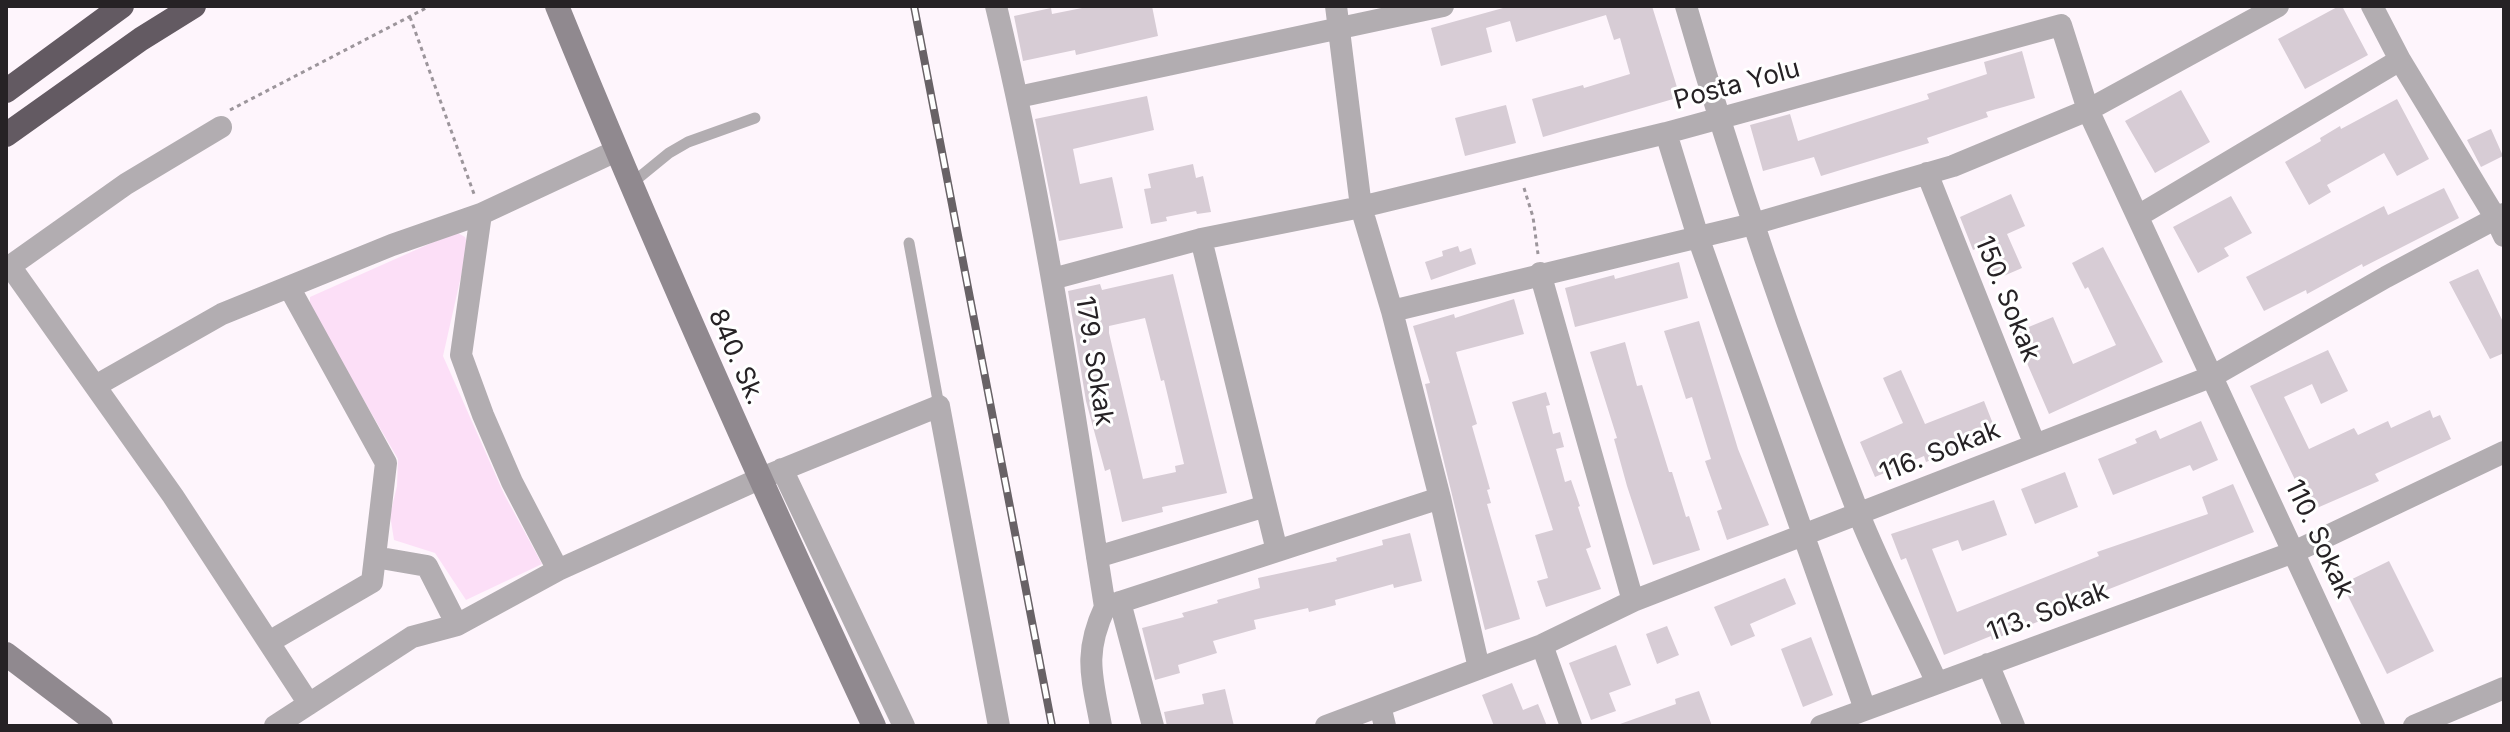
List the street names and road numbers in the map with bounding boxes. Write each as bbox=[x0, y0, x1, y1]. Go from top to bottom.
street label: Posta Yolu bbox=[1671, 53, 1803, 117]
street label: 150. Sokak bbox=[1968, 232, 2046, 366]
street label: 179. Sokak bbox=[1068, 294, 1120, 428]
street label: 840. Sk. bbox=[701, 304, 771, 410]
street label: 116. Sokak bbox=[1875, 415, 2005, 489]
street label: 110. Sokak bbox=[2278, 475, 2360, 603]
street label: 113. Sokak bbox=[1983, 576, 2113, 648]

